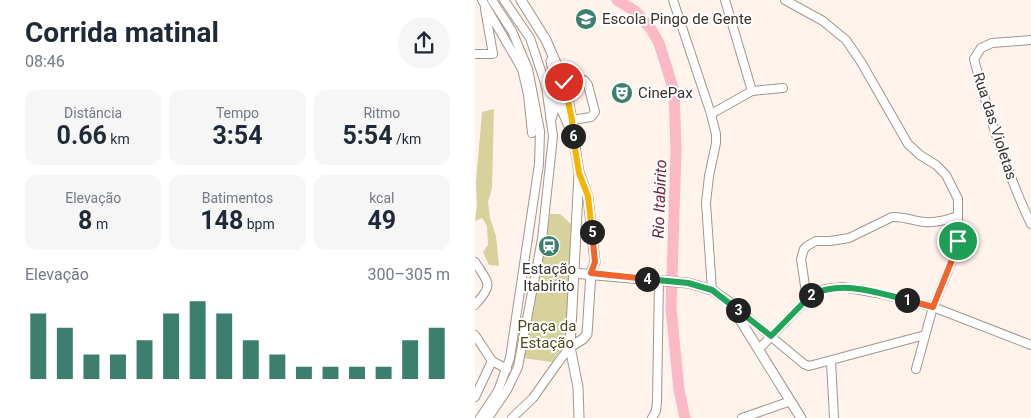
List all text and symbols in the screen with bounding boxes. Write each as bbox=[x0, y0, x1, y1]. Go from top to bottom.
school or university icon: Escola Pingo de Gente bbox=[574, 7, 598, 31]
place label: Escola Pingo de Gente bbox=[602, 10, 752, 28]
text: Corrida matinal bbox=[25, 16, 219, 49]
button: share bbox=[398, 17, 450, 69]
text: 08:46 bbox=[25, 52, 65, 71]
pin bbox=[543, 61, 585, 103]
icon: check bbox=[550, 68, 578, 96]
street label: Rua das Violetas bbox=[969, 70, 1021, 182]
theatre icon: CinePax bbox=[610, 81, 634, 105]
place label: CinePax bbox=[638, 84, 693, 102]
text: Distância bbox=[64, 105, 122, 121]
text: Tempo bbox=[216, 105, 259, 121]
text: Ritmo bbox=[363, 105, 400, 121]
text: 0.66 bbox=[57, 121, 107, 150]
text: 3:54 bbox=[212, 121, 263, 150]
text: 5:54 bbox=[342, 121, 393, 150]
pin: 6 bbox=[561, 124, 585, 148]
text: 6 bbox=[569, 128, 578, 144]
text: km bbox=[107, 131, 130, 147]
text: /km bbox=[393, 131, 421, 147]
water label: Rio Itabirito bbox=[649, 159, 670, 239]
text: Elevação bbox=[65, 190, 121, 206]
text: Batimentos bbox=[202, 190, 273, 206]
text: kcal bbox=[369, 190, 394, 206]
text: 8 bbox=[78, 206, 92, 235]
text: 148 bbox=[200, 206, 243, 235]
text: 49 bbox=[367, 206, 396, 235]
text: m bbox=[92, 216, 108, 232]
text: bpm bbox=[243, 216, 275, 232]
pin: 5 bbox=[579, 220, 605, 244]
pin bbox=[937, 220, 979, 262]
text: 5 bbox=[588, 224, 597, 240]
icon: arrive bbox=[944, 227, 972, 255]
station icon: Estação Itabirito bbox=[537, 234, 561, 258]
place label: Estação Itabirito bbox=[522, 260, 576, 295]
text: Elevação bbox=[25, 265, 89, 284]
text: 300–305 m bbox=[368, 265, 450, 284]
pin: 4 bbox=[635, 266, 659, 292]
text: 4 bbox=[643, 271, 652, 287]
pin: 2 bbox=[799, 282, 823, 308]
text: 2 bbox=[807, 287, 816, 303]
pin: 1 bbox=[895, 288, 919, 312]
text: 1 bbox=[903, 292, 912, 308]
pin: 3 bbox=[725, 298, 751, 322]
text: 3 bbox=[734, 302, 743, 318]
park label: Praça da Estação bbox=[518, 317, 576, 352]

